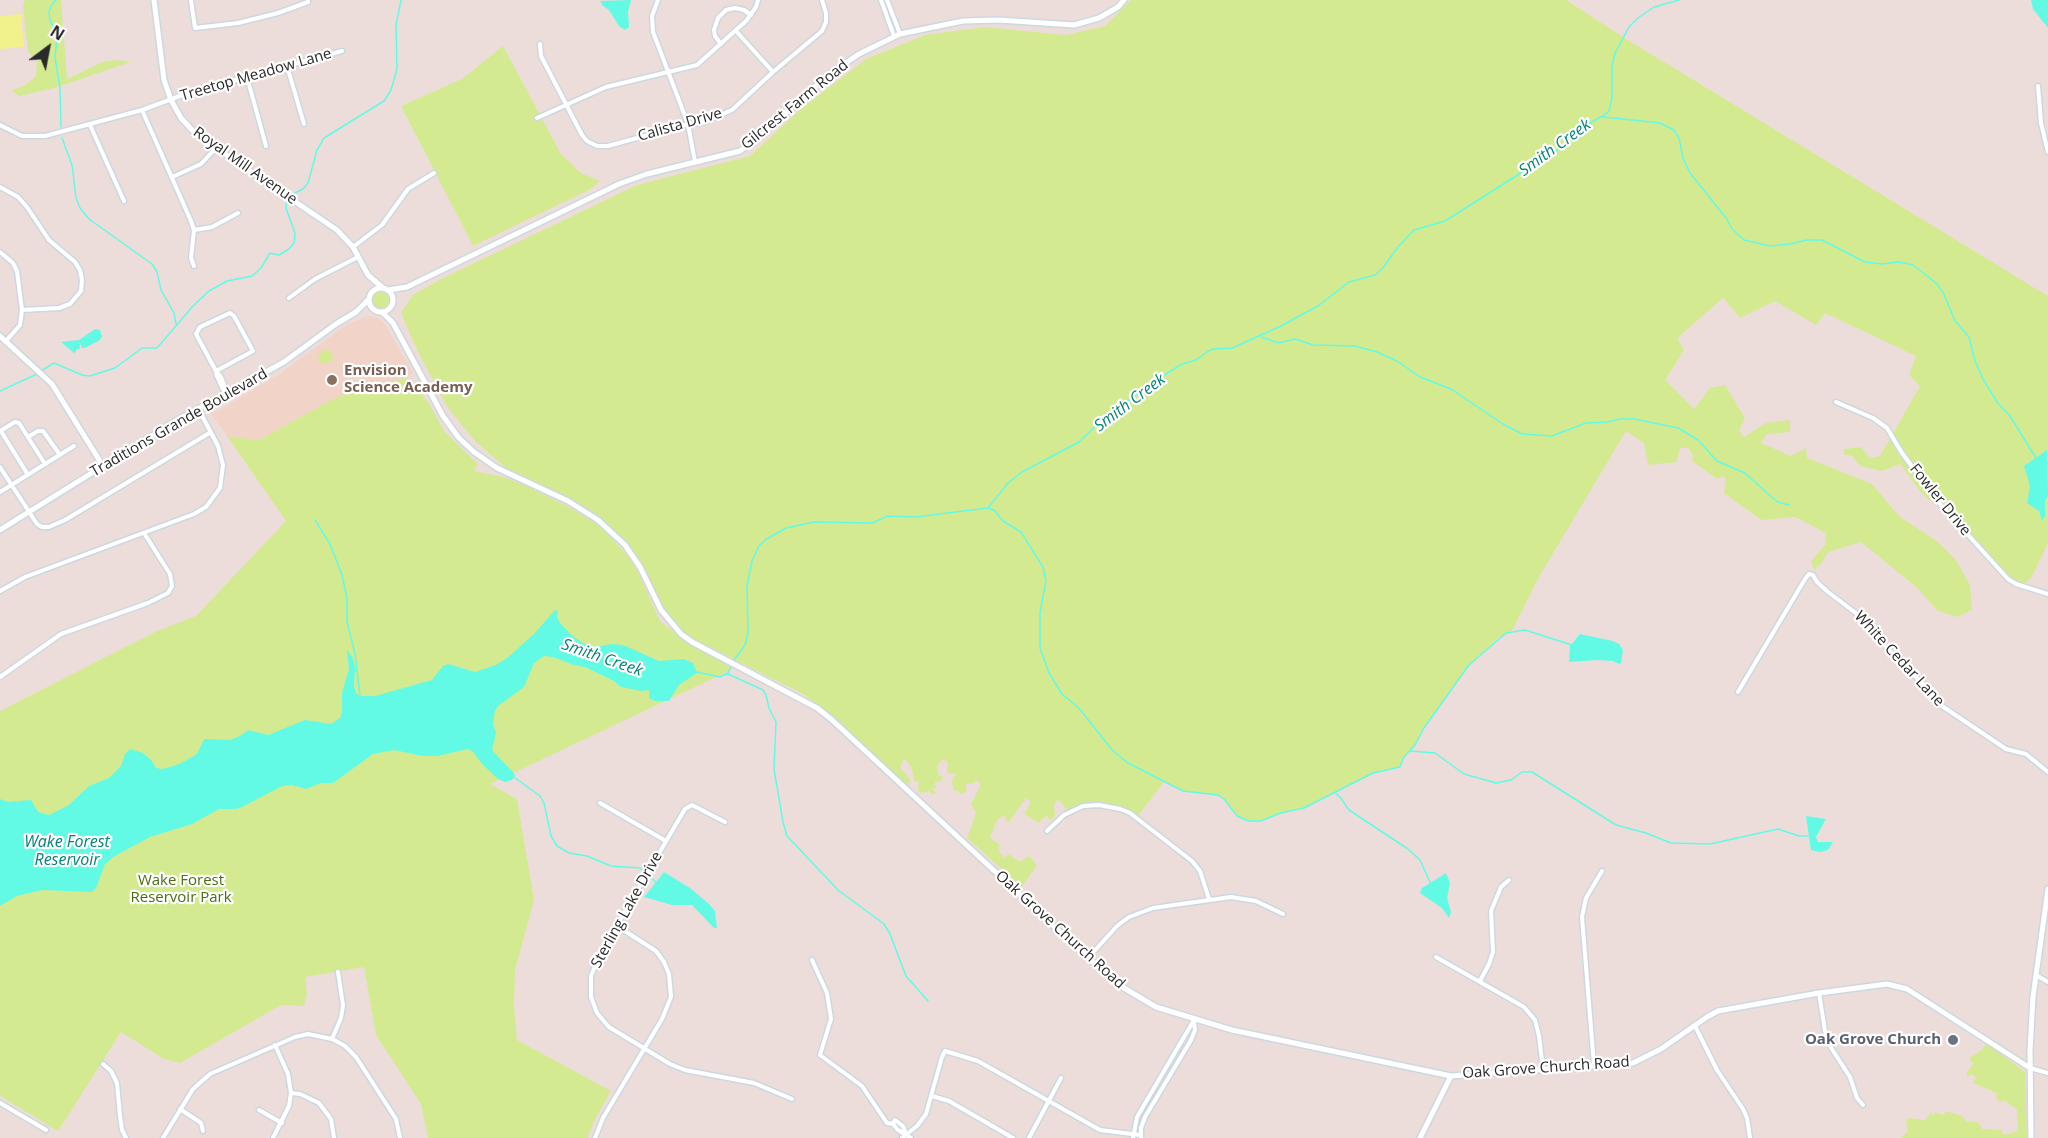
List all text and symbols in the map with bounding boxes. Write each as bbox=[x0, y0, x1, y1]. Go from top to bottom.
north arrow bbox=[18, 18, 78, 78]
text: N bbox=[46, 20, 69, 46]
street label: Treetop Meadow Lane bbox=[178, 45, 334, 105]
street label: Gilcrest Farm Road bbox=[738, 56, 852, 154]
street label: Calista Drive bbox=[636, 104, 724, 146]
water label: Smith Creek bbox=[1515, 115, 1595, 181]
street label: Royal Mill Avenue bbox=[190, 123, 300, 209]
place label: Envision Science Academy bbox=[344, 362, 472, 397]
street label: Traditions Grande Boulevard bbox=[87, 365, 271, 481]
water label: Smith Creek bbox=[1091, 370, 1169, 436]
marker: Envision Science Academy bbox=[325, 373, 339, 387]
street label: Fowler Drive bbox=[1906, 460, 1974, 540]
street label: White Cedar Lane bbox=[1850, 608, 1948, 710]
water label: Smith Creek bbox=[559, 635, 645, 681]
water label: Wake Forest Reservoir bbox=[24, 832, 110, 870]
street label: Sterling Lake Drive bbox=[588, 849, 666, 971]
street label: Oak Grove Church Road bbox=[992, 867, 1128, 993]
park label: Wake Forest Reservoir Park bbox=[130, 872, 232, 907]
place label: Oak Grove Church bbox=[1805, 1031, 1941, 1049]
marker: Oak Grove Church bbox=[1946, 1033, 1960, 1047]
street label: Oak Grove Church Road bbox=[1462, 1053, 1630, 1083]

